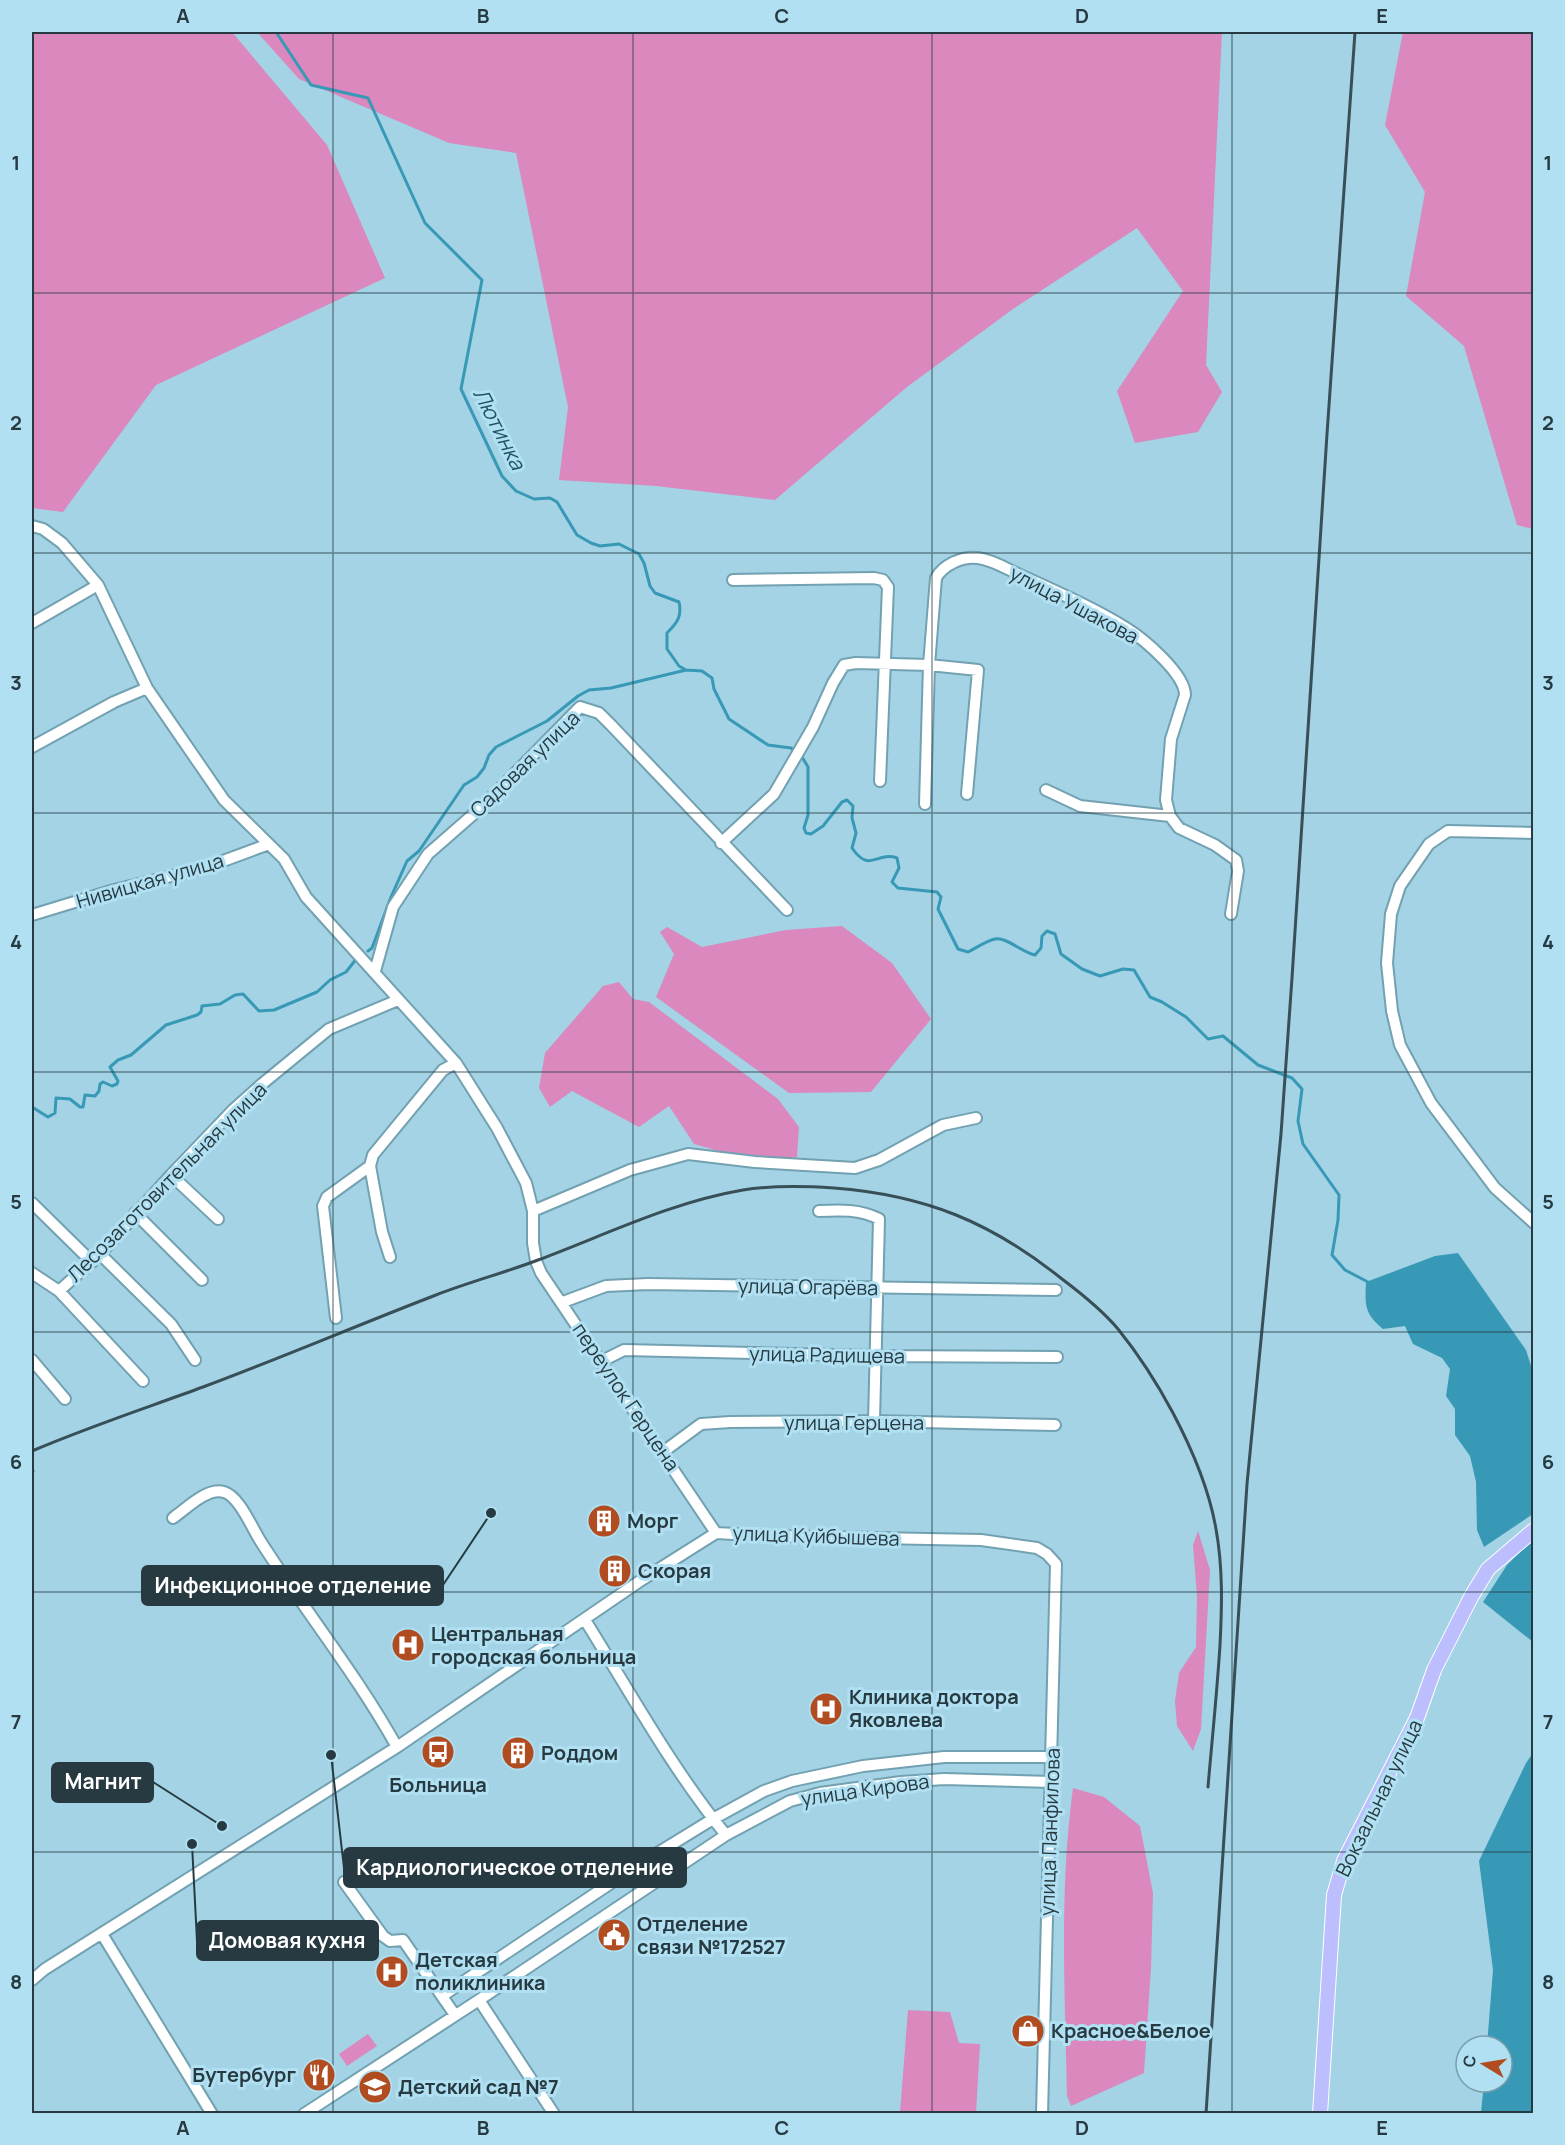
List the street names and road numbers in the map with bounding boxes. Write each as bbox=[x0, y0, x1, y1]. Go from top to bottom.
street label: улица Ушакова bbox=[1005, 559, 1143, 650]
street label: Садовая улица bbox=[464, 704, 585, 823]
street label: Нивицкая улица bbox=[73, 847, 227, 914]
street label: Лесозаготовительная улица bbox=[61, 1076, 272, 1287]
street label: улица Огарёва bbox=[738, 1272, 878, 1301]
street label: переулок Герцена bbox=[567, 1317, 686, 1476]
street label: улица Радищева bbox=[749, 1340, 905, 1369]
street label: улица Герцена bbox=[784, 1409, 924, 1436]
street label: улица Куйбышева bbox=[732, 1519, 900, 1552]
street label: Вокзальная улица bbox=[1329, 1715, 1428, 1881]
street label: улица Панфилова bbox=[1033, 1747, 1066, 1917]
street label: улица Кирова bbox=[799, 1767, 931, 1812]

